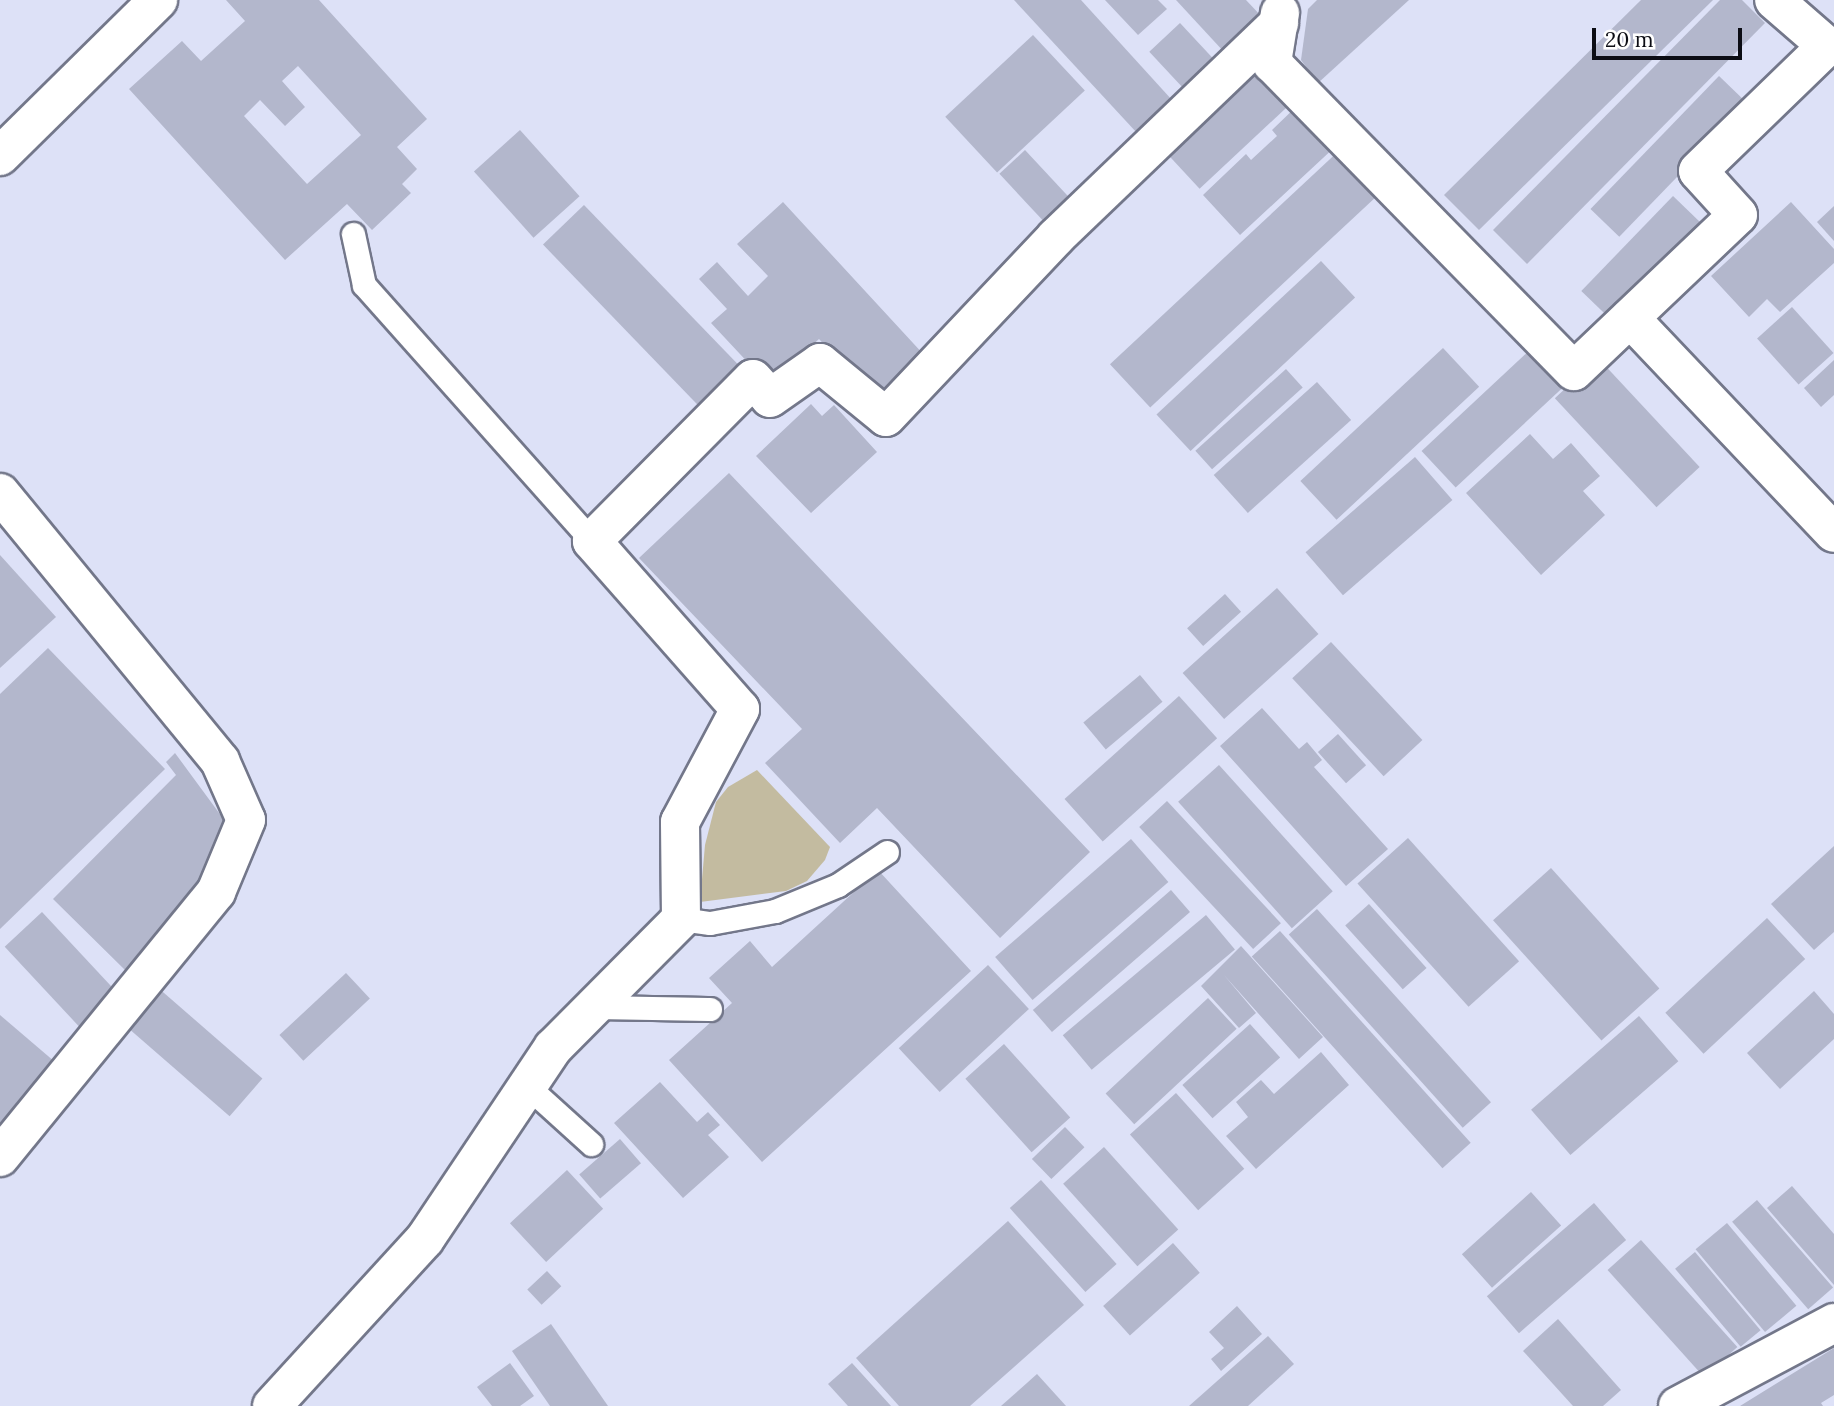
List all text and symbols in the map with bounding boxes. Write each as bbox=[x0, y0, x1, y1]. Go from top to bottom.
scale bar bbox=[1596, 14, 1746, 58]
text: 20 m bbox=[1605, 26, 1654, 53]

